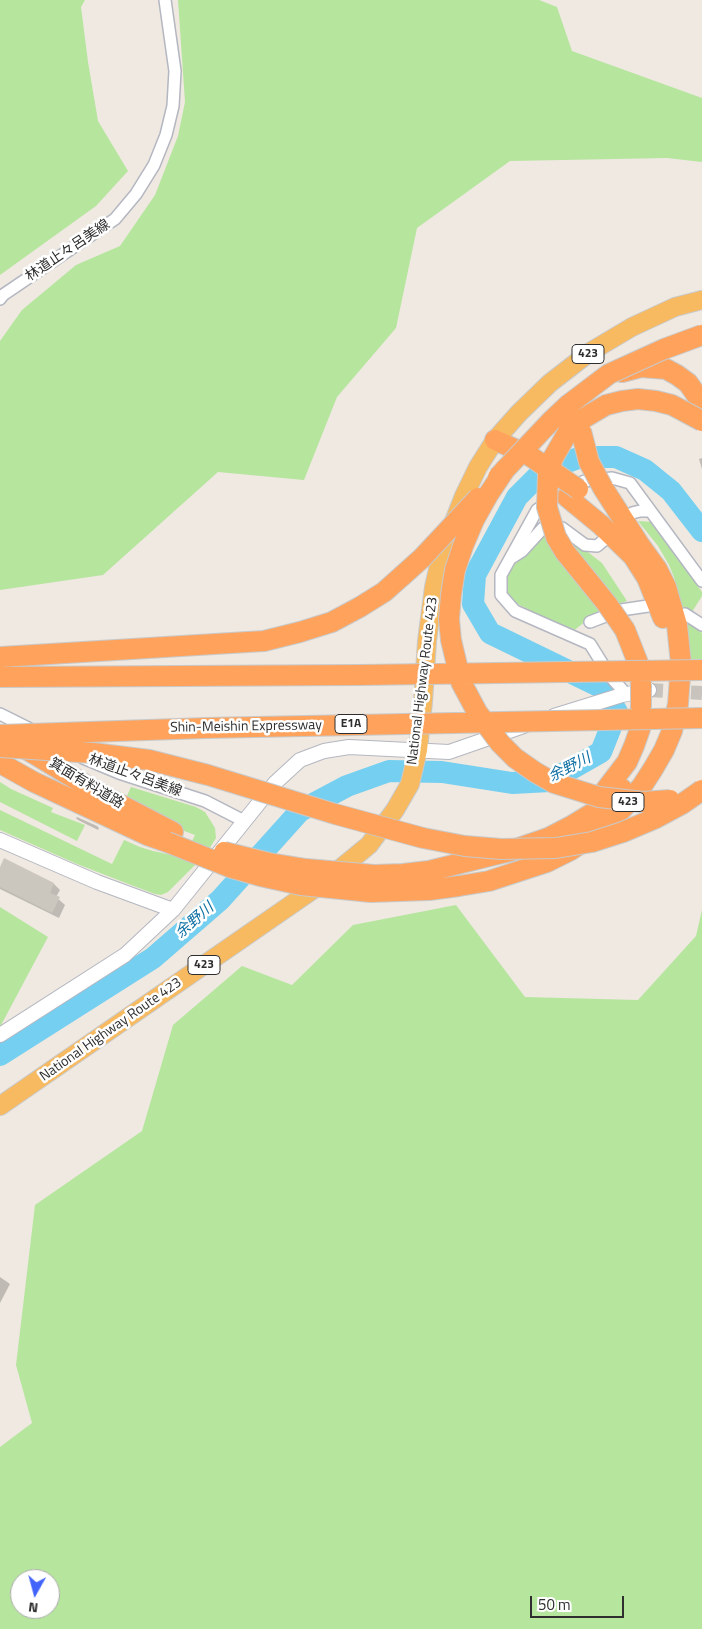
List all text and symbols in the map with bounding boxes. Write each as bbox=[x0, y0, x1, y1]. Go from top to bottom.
street label: 林道止々呂美線 bbox=[23, 217, 113, 285]
road number: 423 bbox=[572, 344, 604, 364]
street label: National Highway Route 423 bbox=[404, 596, 442, 766]
road number: E1A bbox=[335, 714, 367, 734]
street label: Shin-Meishin Expressway bbox=[170, 717, 322, 737]
water label: 余野川 bbox=[546, 750, 594, 786]
street label: 林道止々呂美線 bbox=[86, 751, 184, 801]
street label: 箕面有料道路 bbox=[46, 755, 126, 813]
road number: 423 bbox=[612, 792, 644, 812]
water label: 余野川 bbox=[172, 899, 218, 943]
road number: 423 bbox=[188, 956, 220, 974]
street label: National Highway Route 423 bbox=[37, 975, 185, 1085]
north arrow bbox=[10, 1569, 60, 1619]
scale bar bbox=[532, 1586, 626, 1618]
text: 50 m bbox=[538, 1593, 571, 1616]
text: N bbox=[27, 1597, 39, 1619]

